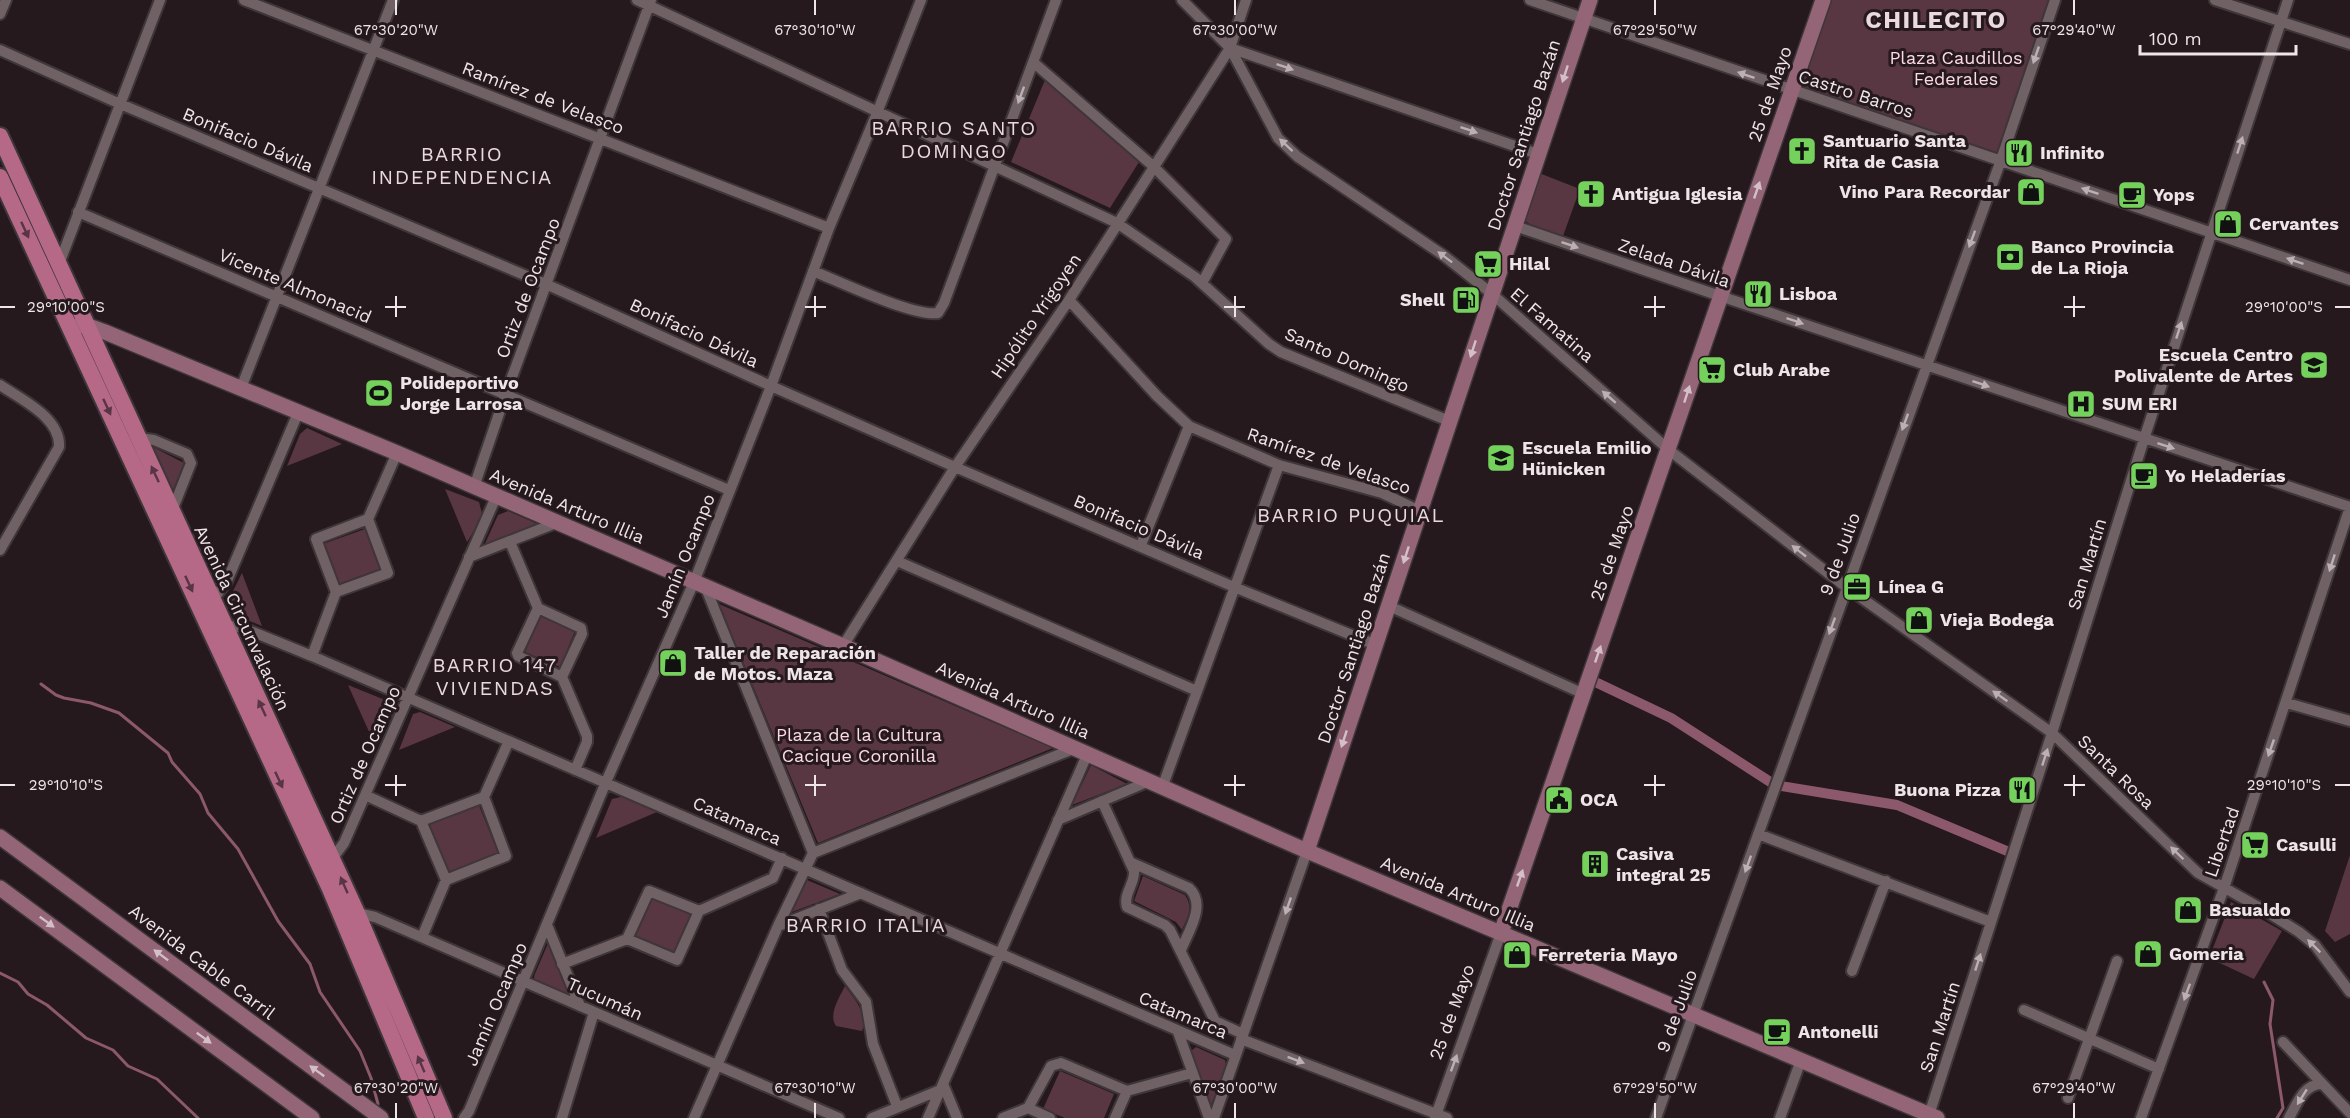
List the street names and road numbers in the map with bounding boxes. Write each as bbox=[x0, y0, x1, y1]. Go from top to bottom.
street label: Doctor Santiago Bazán bbox=[1483, 37, 1564, 233]
street label: 25 de Mayo bbox=[1743, 43, 1796, 145]
street label: Ramírez de Velasco bbox=[459, 57, 627, 138]
street label: Castro Barros bbox=[1796, 65, 1917, 122]
street label: Bonifacio Dávila bbox=[180, 103, 317, 177]
street label: Ortiz de Ocampo bbox=[491, 214, 564, 361]
street label: Zelada Dávila bbox=[1615, 234, 1733, 291]
street label: Vicente Almonacid bbox=[216, 244, 375, 327]
street label: Hipólito Yrigoyen bbox=[986, 249, 1085, 382]
street label: El Famatina bbox=[1506, 283, 1598, 366]
street label: Bonifacio Dávila bbox=[626, 294, 762, 372]
street label: Santo Domingo bbox=[1282, 323, 1413, 396]
street label: Ramírez de Velasco bbox=[1245, 423, 1414, 498]
street label: Avenida Arturo Illia bbox=[487, 463, 648, 548]
street label: Bonifacio Dávila bbox=[1071, 490, 1208, 564]
street label: Jamín Ocampo bbox=[650, 491, 719, 621]
street label: 25 de Mayo bbox=[1585, 502, 1638, 604]
street label: 9 de Julio bbox=[1815, 509, 1864, 598]
street label: San Martín bbox=[2063, 516, 2110, 612]
street label: Avenida Circunvalación bbox=[190, 522, 295, 714]
street label: Doctor Santiago Bazán bbox=[1313, 550, 1394, 746]
street label: Avenida Arturo Illia bbox=[933, 656, 1093, 743]
street label: Ortiz de Ocampo bbox=[325, 682, 404, 827]
street label: Santa Rosa bbox=[2074, 730, 2159, 813]
street label: Catamarca bbox=[690, 792, 785, 849]
street label: Libertad bbox=[2200, 804, 2243, 880]
street label: Avenida Arturo Illia bbox=[1378, 851, 1539, 936]
street label: Avenida Cable Carril bbox=[125, 900, 280, 1024]
street label: Jamín Ocampo bbox=[460, 939, 531, 1069]
street label: 25 de Mayo bbox=[1425, 961, 1478, 1062]
street label: 9 de Julio bbox=[1652, 966, 1701, 1055]
street label: Tucumán bbox=[564, 973, 646, 1025]
street label: San Martín bbox=[1915, 979, 1964, 1075]
street label: Catamarca bbox=[1136, 986, 1231, 1043]

